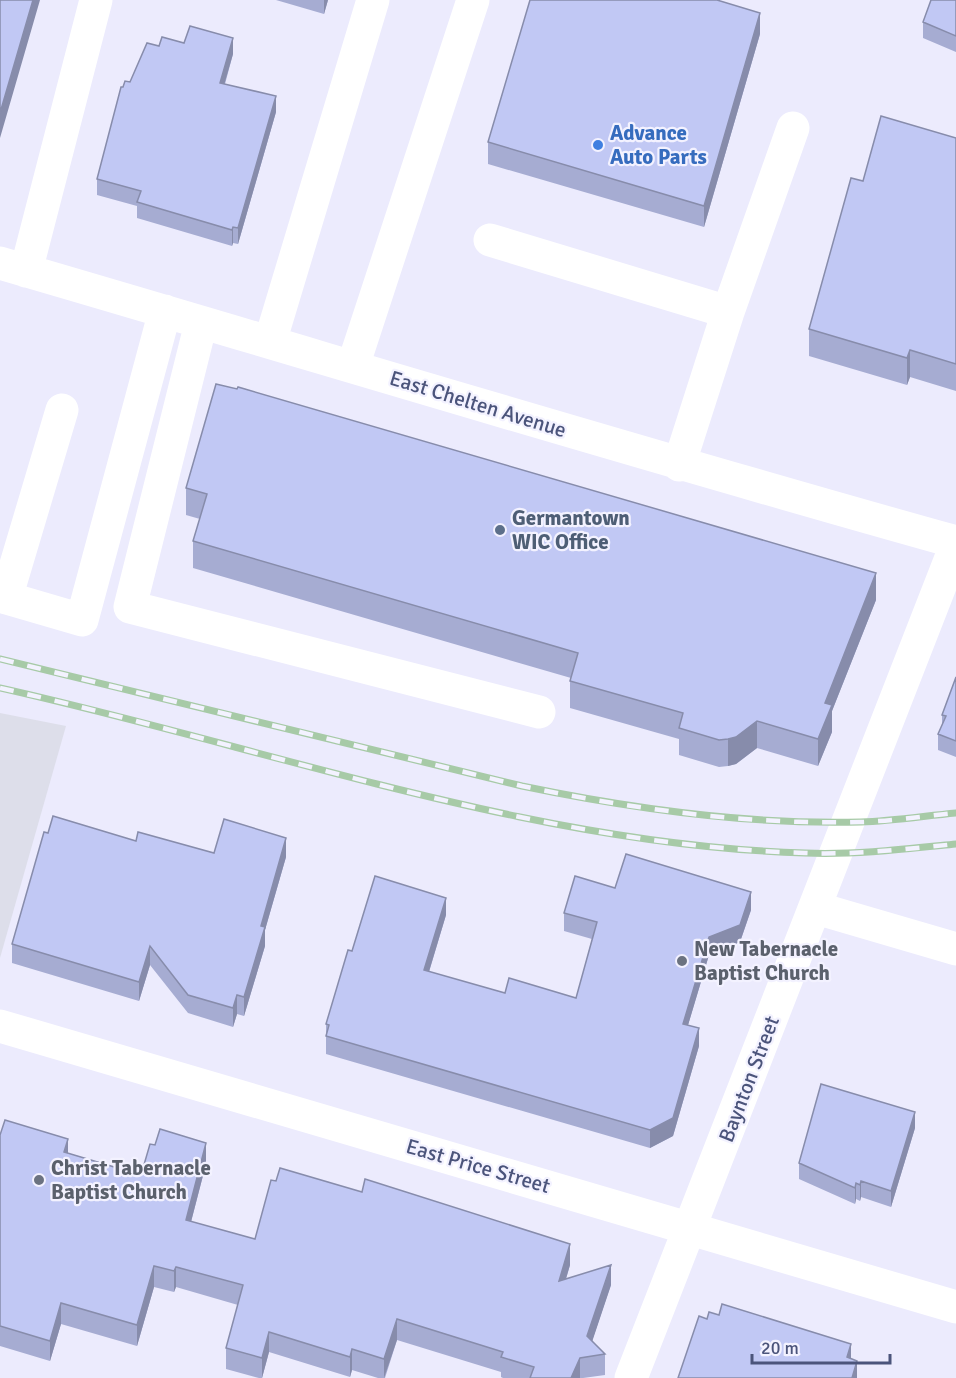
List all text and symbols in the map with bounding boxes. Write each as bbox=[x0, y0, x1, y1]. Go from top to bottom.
place label: Advance Auto Parts bbox=[610, 120, 707, 170]
marker: Advance Auto Parts bbox=[591, 138, 605, 152]
street label: East Chelten Avenue bbox=[386, 365, 570, 443]
place label: Germantown WIC Office bbox=[512, 505, 630, 555]
marker: Germantown WIC Office bbox=[493, 523, 507, 537]
place label: New Tabernacle Baptist Church bbox=[694, 936, 838, 986]
marker: New Tabernacle Baptist Church bbox=[675, 954, 689, 968]
street label: Baynton Street bbox=[713, 1012, 785, 1146]
street label: East Price Street bbox=[403, 1133, 553, 1199]
place label: Christ Tabernacle Baptist Church bbox=[51, 1155, 211, 1205]
marker: Christ Tabernacle Baptist Church bbox=[32, 1173, 46, 1187]
scale bar bbox=[752, 1327, 890, 1365]
text: 20 m bbox=[761, 1337, 799, 1359]

